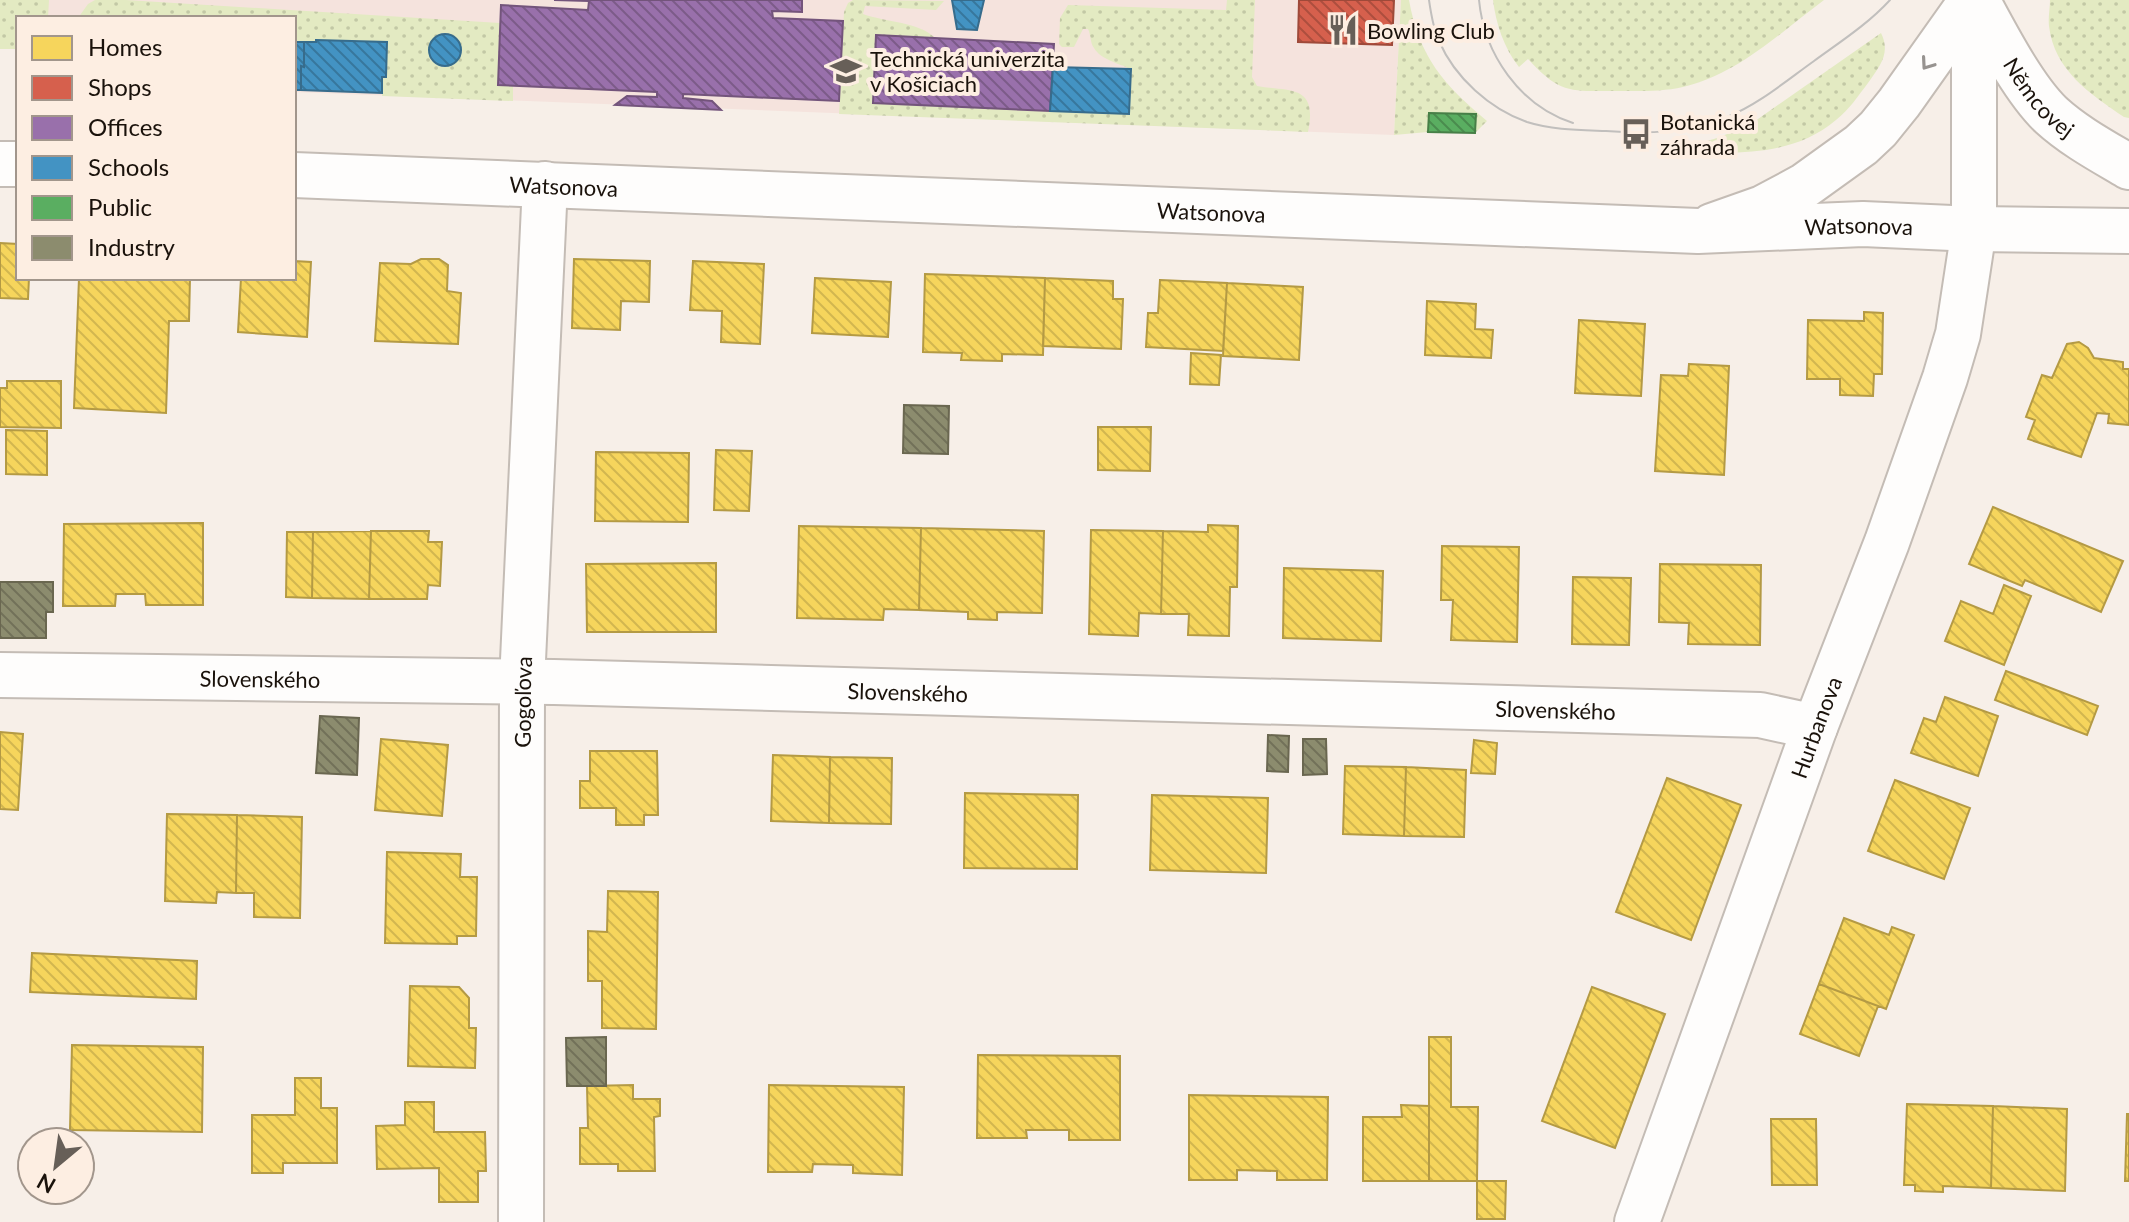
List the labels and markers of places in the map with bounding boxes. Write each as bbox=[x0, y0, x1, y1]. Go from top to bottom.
restaurant icon: Bowling Club bbox=[1326, 13, 1360, 47]
place label: Bowling Club bbox=[1367, 17, 1495, 44]
place label: Technická univerzita v Košiciach bbox=[870, 45, 1065, 97]
school or university icon: Technická univerzita v Košiciach bbox=[829, 54, 863, 88]
place label: Botanická záhrada bbox=[1660, 108, 1755, 160]
bus stop icon: Botanická záhrada bbox=[1619, 117, 1653, 151]

